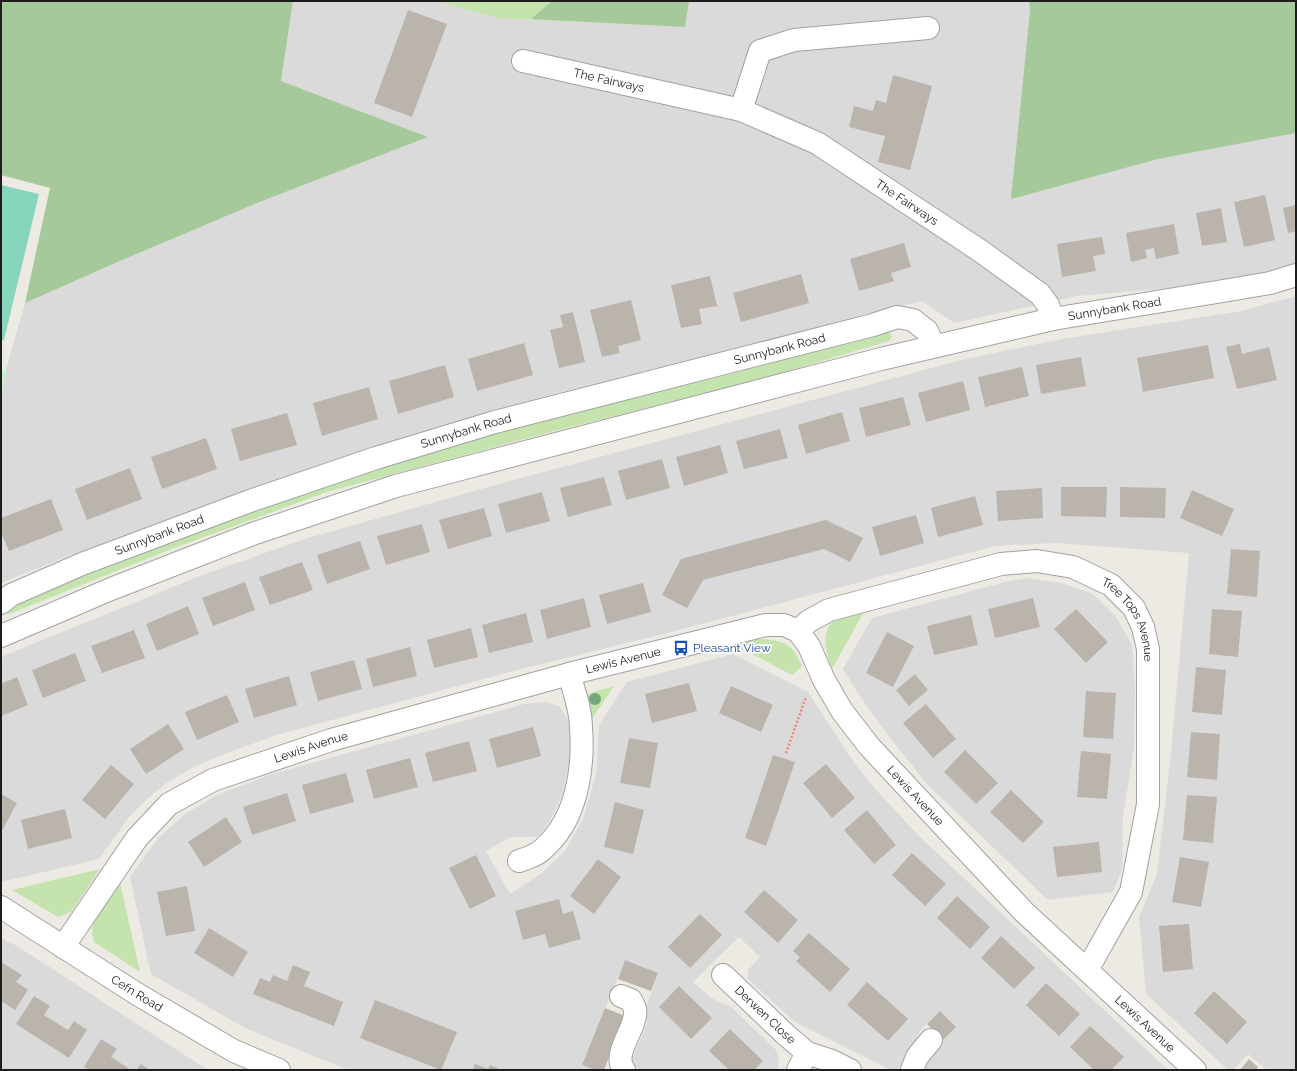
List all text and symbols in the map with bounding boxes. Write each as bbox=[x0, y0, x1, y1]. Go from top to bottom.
street label: The Fairways bbox=[572, 66, 646, 95]
street label: The Fairways bbox=[873, 177, 941, 228]
street label: Sunnybank Road bbox=[1067, 294, 1162, 323]
street label: Sunnybank Road bbox=[732, 330, 827, 367]
street label: Sunnybank Road bbox=[419, 411, 513, 451]
street label: Sunnybank Road bbox=[113, 512, 206, 558]
street label: Tree Tops Avenue bbox=[1099, 575, 1155, 662]
bus stop icon: Pleasant View bbox=[672, 639, 690, 657]
place label: Pleasant View bbox=[693, 641, 771, 655]
street label: Lewis Avenue bbox=[584, 644, 662, 677]
street label: Lewis Avenue bbox=[272, 729, 349, 766]
street label: Lewis Avenue bbox=[884, 763, 947, 828]
street label: Cefn Road bbox=[108, 972, 165, 1015]
street label: Derwen Close bbox=[732, 983, 798, 1047]
street label: Lewis Avenue bbox=[1112, 993, 1178, 1055]

